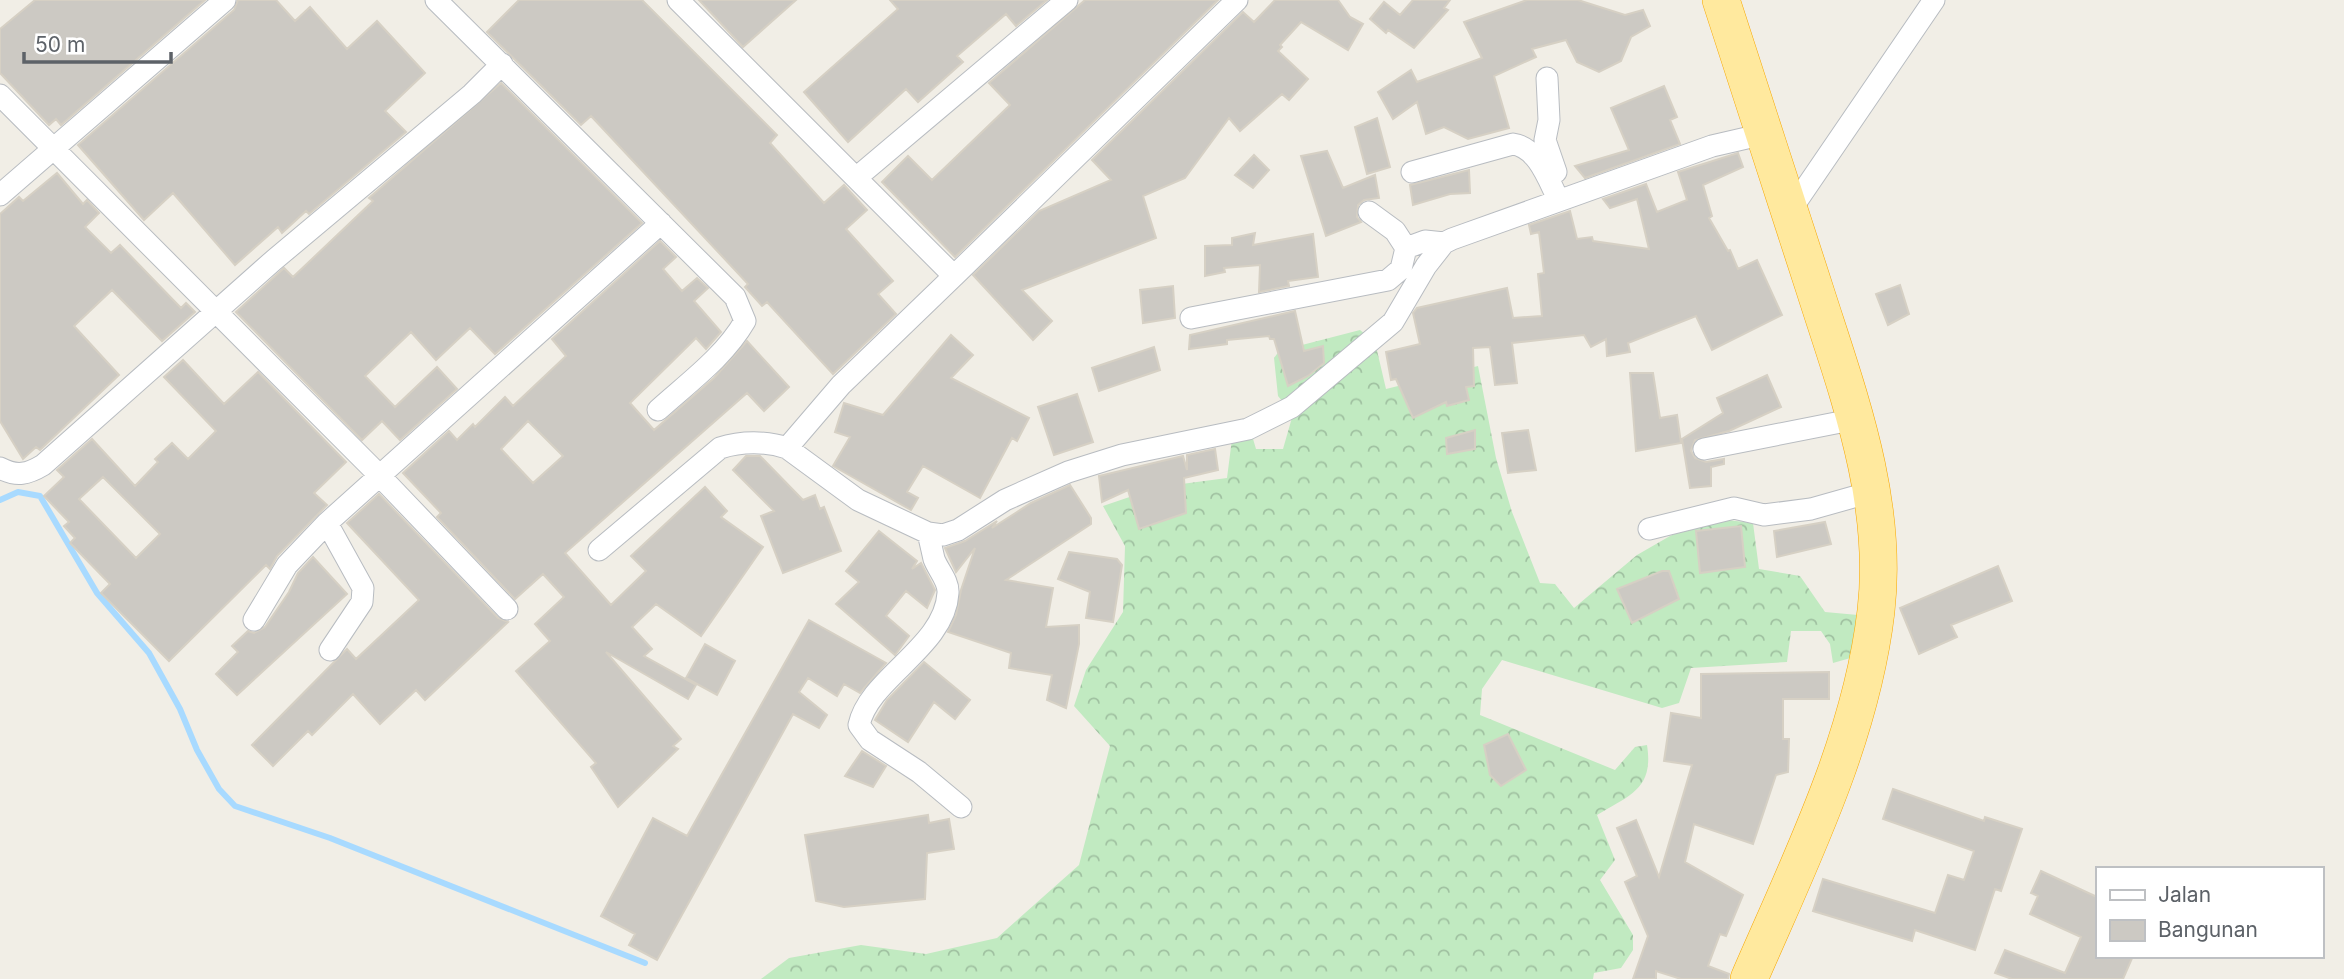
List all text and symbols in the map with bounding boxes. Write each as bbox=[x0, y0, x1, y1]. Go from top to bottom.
scale bar bbox=[24, 21, 172, 65]
text: 50 m bbox=[35, 32, 85, 57]
legend bbox=[2096, 867, 2323, 958]
text: Jalan bbox=[2158, 882, 2211, 907]
text: Bangunan bbox=[2158, 917, 2258, 942]

